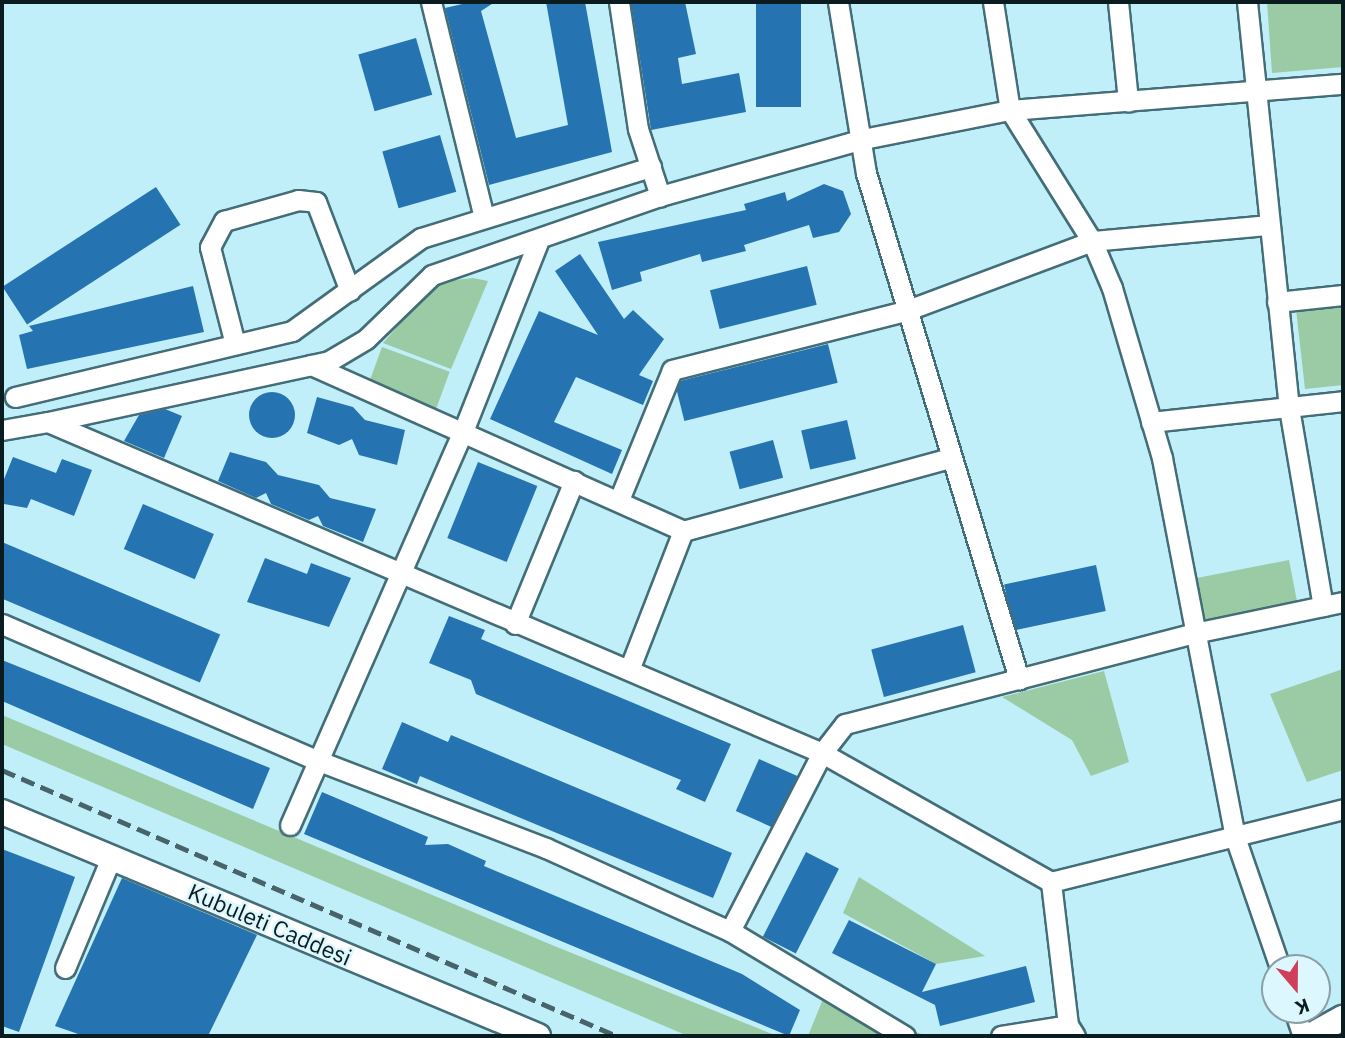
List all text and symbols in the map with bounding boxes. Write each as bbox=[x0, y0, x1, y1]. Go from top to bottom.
street label: Kubuleti Caddesi bbox=[184, 877, 356, 971]
north arrow bbox=[1261, 954, 1331, 1024]
text: K bbox=[1292, 993, 1313, 1020]

